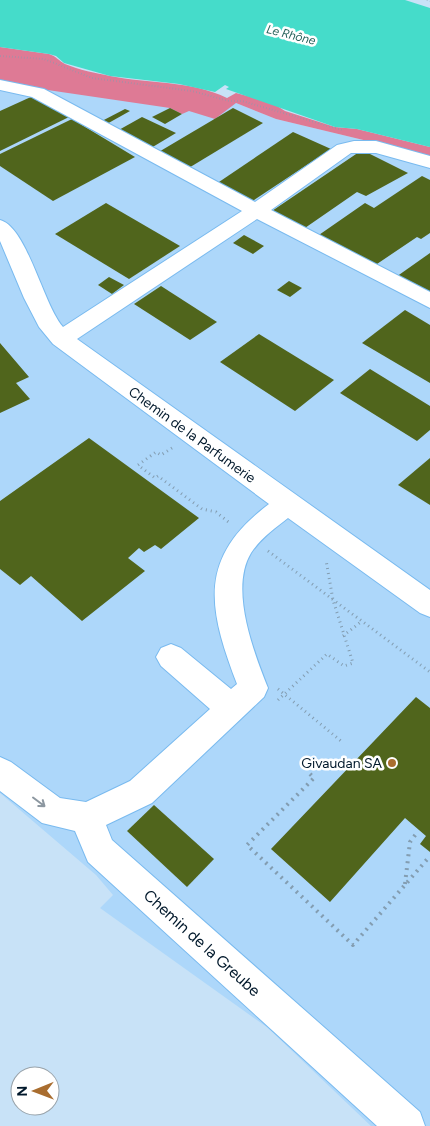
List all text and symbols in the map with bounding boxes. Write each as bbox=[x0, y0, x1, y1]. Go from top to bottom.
water label: Le Rhône bbox=[265, 22, 317, 48]
street label: Chemin de la Parfumerie bbox=[125, 383, 259, 487]
place label: Givaudan SA bbox=[301, 755, 383, 772]
marker: Givaudan SA bbox=[386, 757, 398, 769]
one-way arrow bbox=[32, 796, 45, 807]
street label: Chemin de la Greube bbox=[140, 886, 264, 1001]
north arrow bbox=[10, 1066, 60, 1116]
text: N bbox=[14, 1086, 31, 1097]

